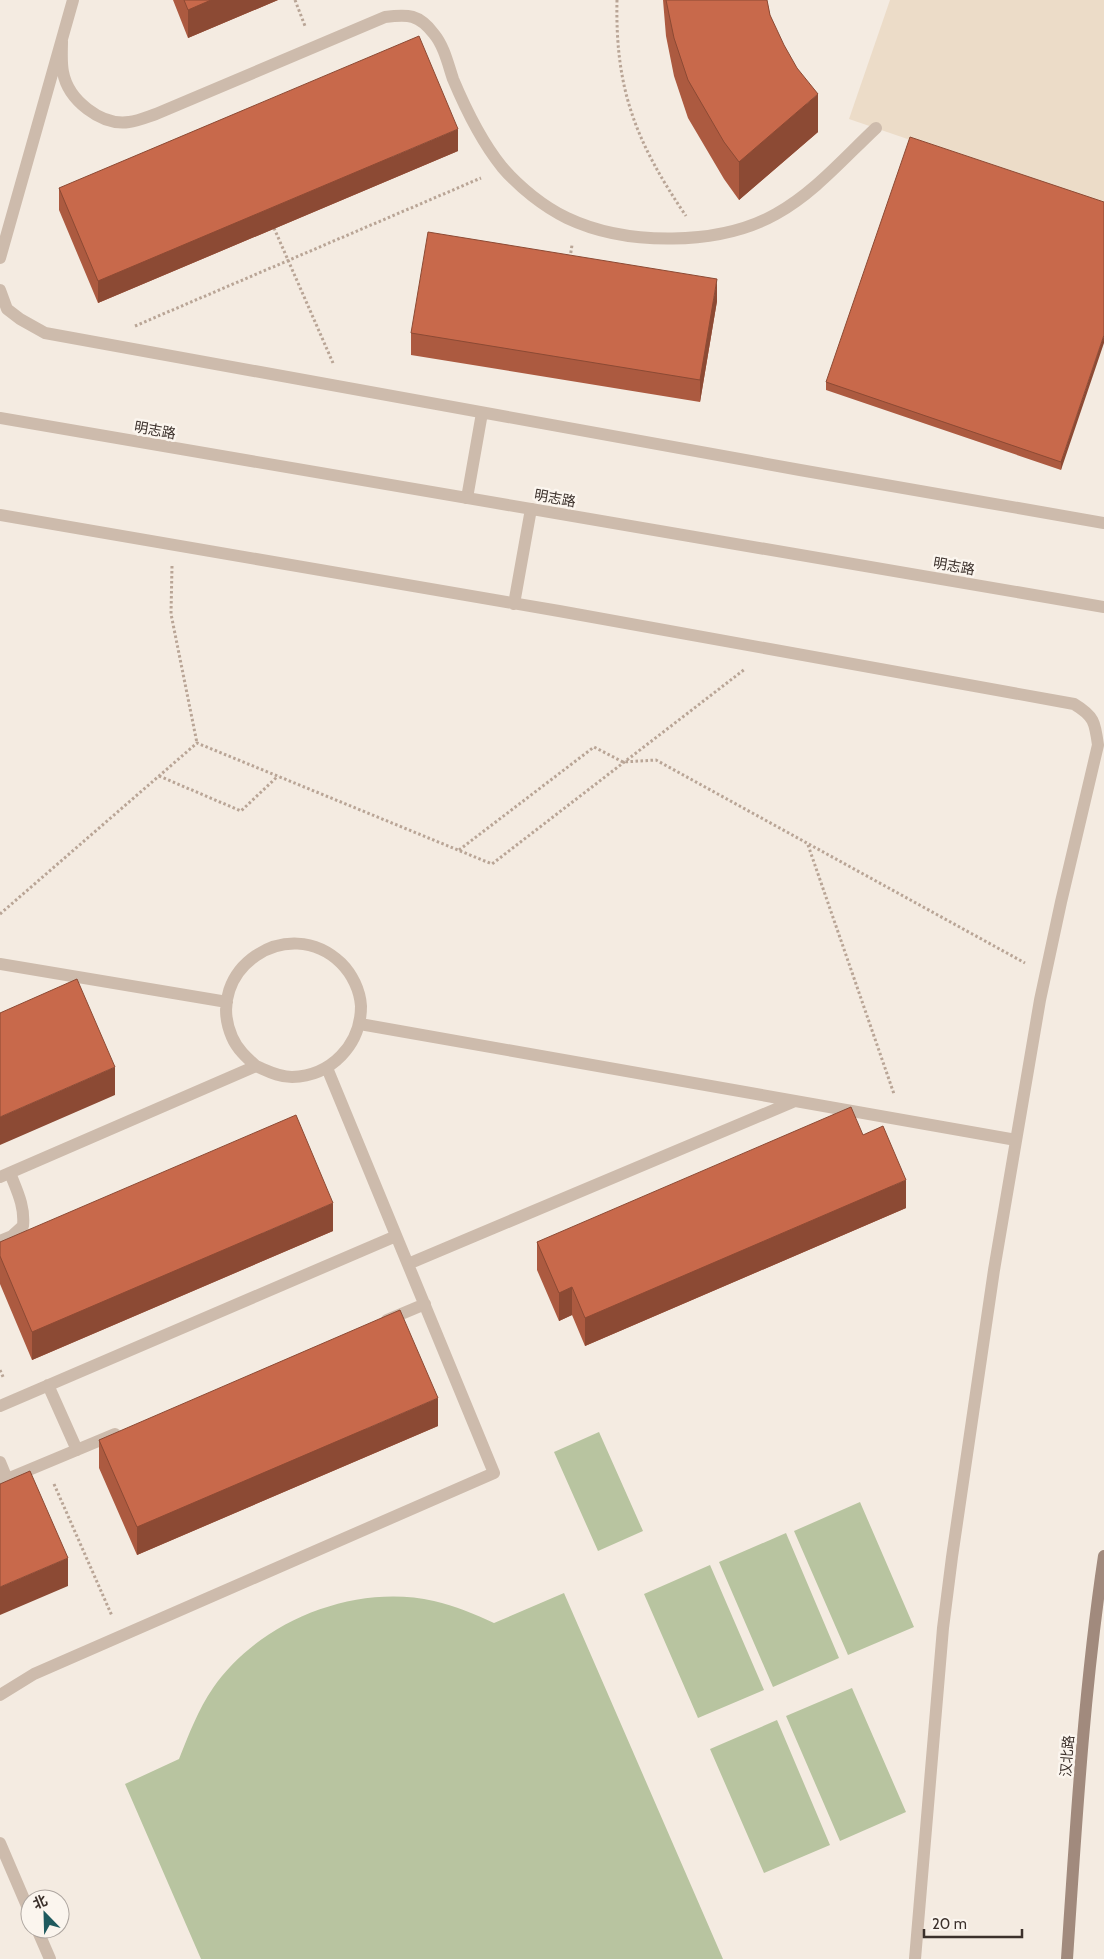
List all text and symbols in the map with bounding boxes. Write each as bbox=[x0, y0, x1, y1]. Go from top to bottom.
street label: 明志路 bbox=[133, 417, 177, 443]
street label: 明志路 bbox=[533, 485, 577, 511]
street label: 明志路 bbox=[932, 553, 976, 579]
street label: 汉北路 bbox=[1056, 1734, 1078, 1778]
north arrow bbox=[20, 1889, 70, 1939]
text: 北 bbox=[30, 1891, 50, 1913]
scale bar bbox=[924, 1906, 1022, 1938]
text: 20 m bbox=[932, 1915, 967, 1933]

